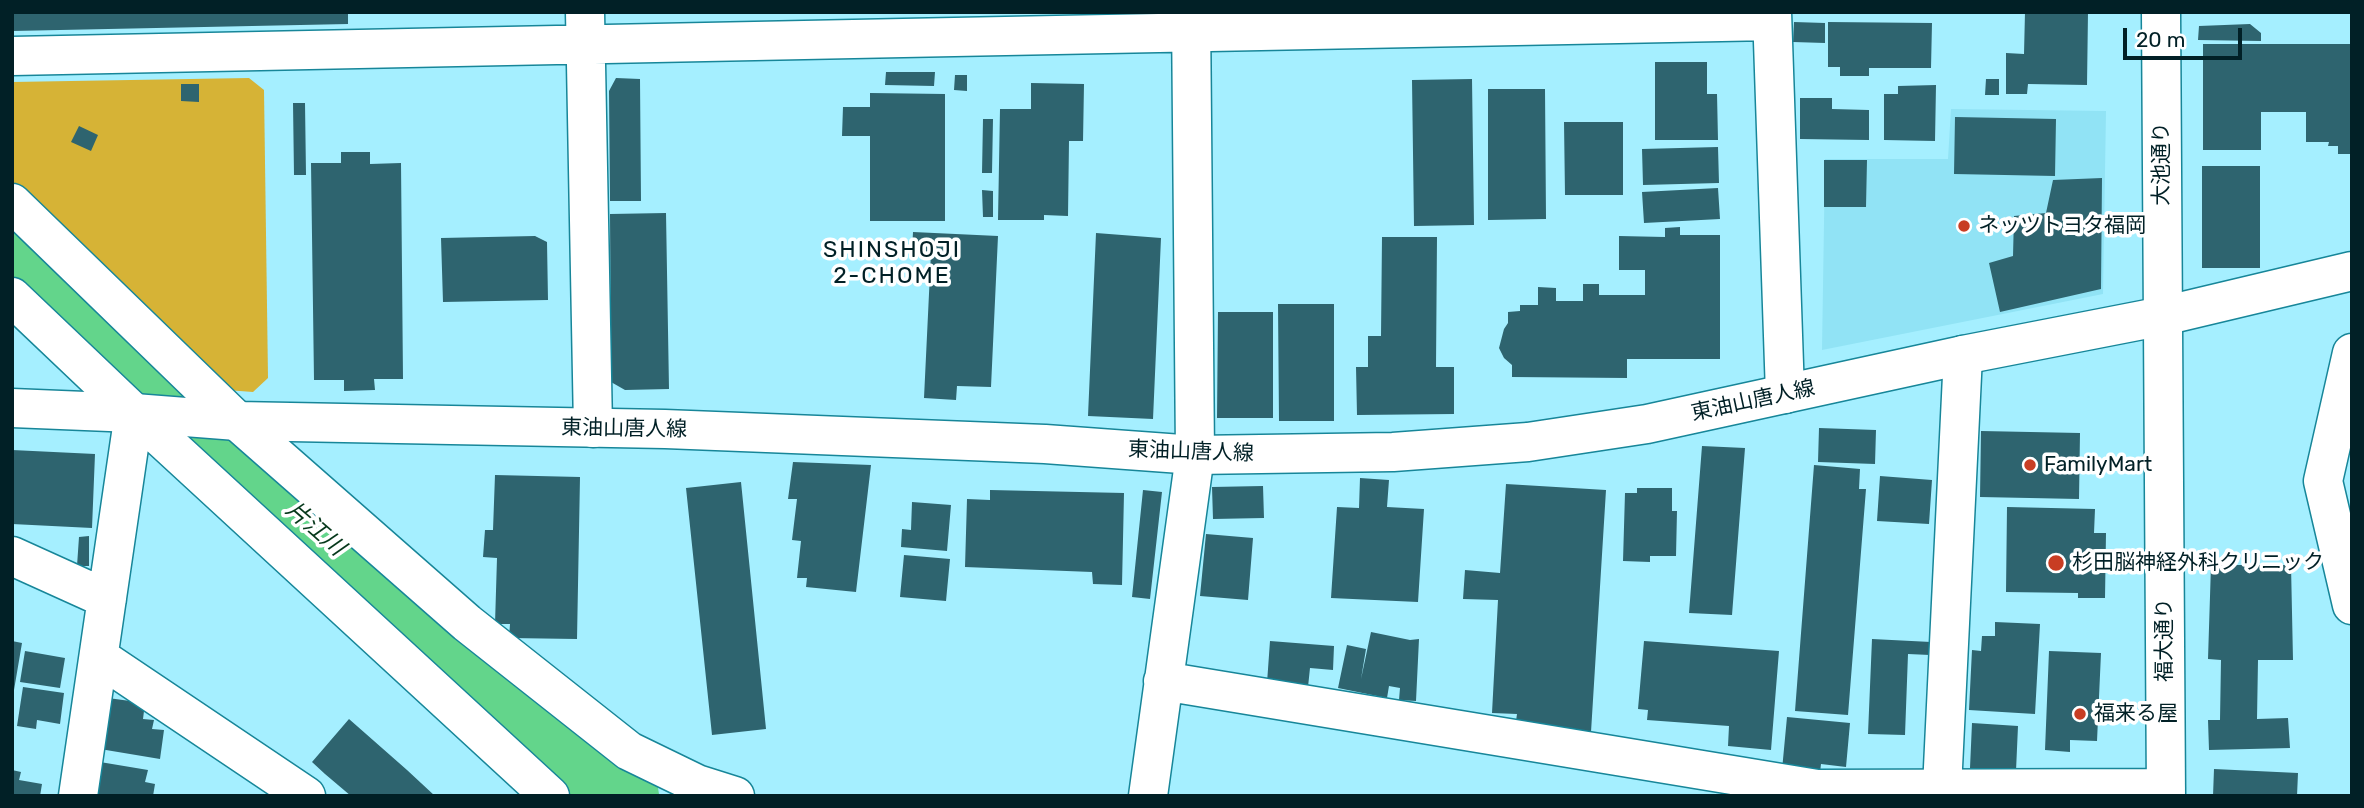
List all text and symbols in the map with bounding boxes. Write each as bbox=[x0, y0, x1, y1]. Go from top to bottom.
scale bar bbox=[2126, 14, 2245, 58]
text: 20 m bbox=[2136, 27, 2185, 52]
street label: 大池通り bbox=[2149, 122, 2175, 206]
place label: ネッツトヨタ福岡 bbox=[1978, 213, 2146, 239]
marker: ネッツトヨタ福岡 bbox=[1956, 218, 1972, 234]
district label: SHINSHOJI 2-CHOME bbox=[824, 236, 960, 290]
street label: 東油山唐人線 bbox=[1689, 376, 1817, 426]
street label: 東油山唐人線 bbox=[561, 415, 687, 443]
street label: 東油山唐人線 bbox=[1128, 437, 1254, 467]
place label: FamilyMart bbox=[2044, 452, 2152, 478]
marker: FamilyMart bbox=[2022, 457, 2038, 473]
water label: 片江川 bbox=[280, 496, 350, 562]
place label: 杉田脳神経外科クリニック bbox=[2072, 550, 2324, 576]
marker: 杉田脳神経外科クリニック bbox=[2046, 553, 2066, 573]
street label: 福大通り bbox=[2152, 598, 2178, 682]
place label: 福来る屋 bbox=[2094, 701, 2178, 727]
marker: 福来る屋 bbox=[2072, 706, 2088, 722]

